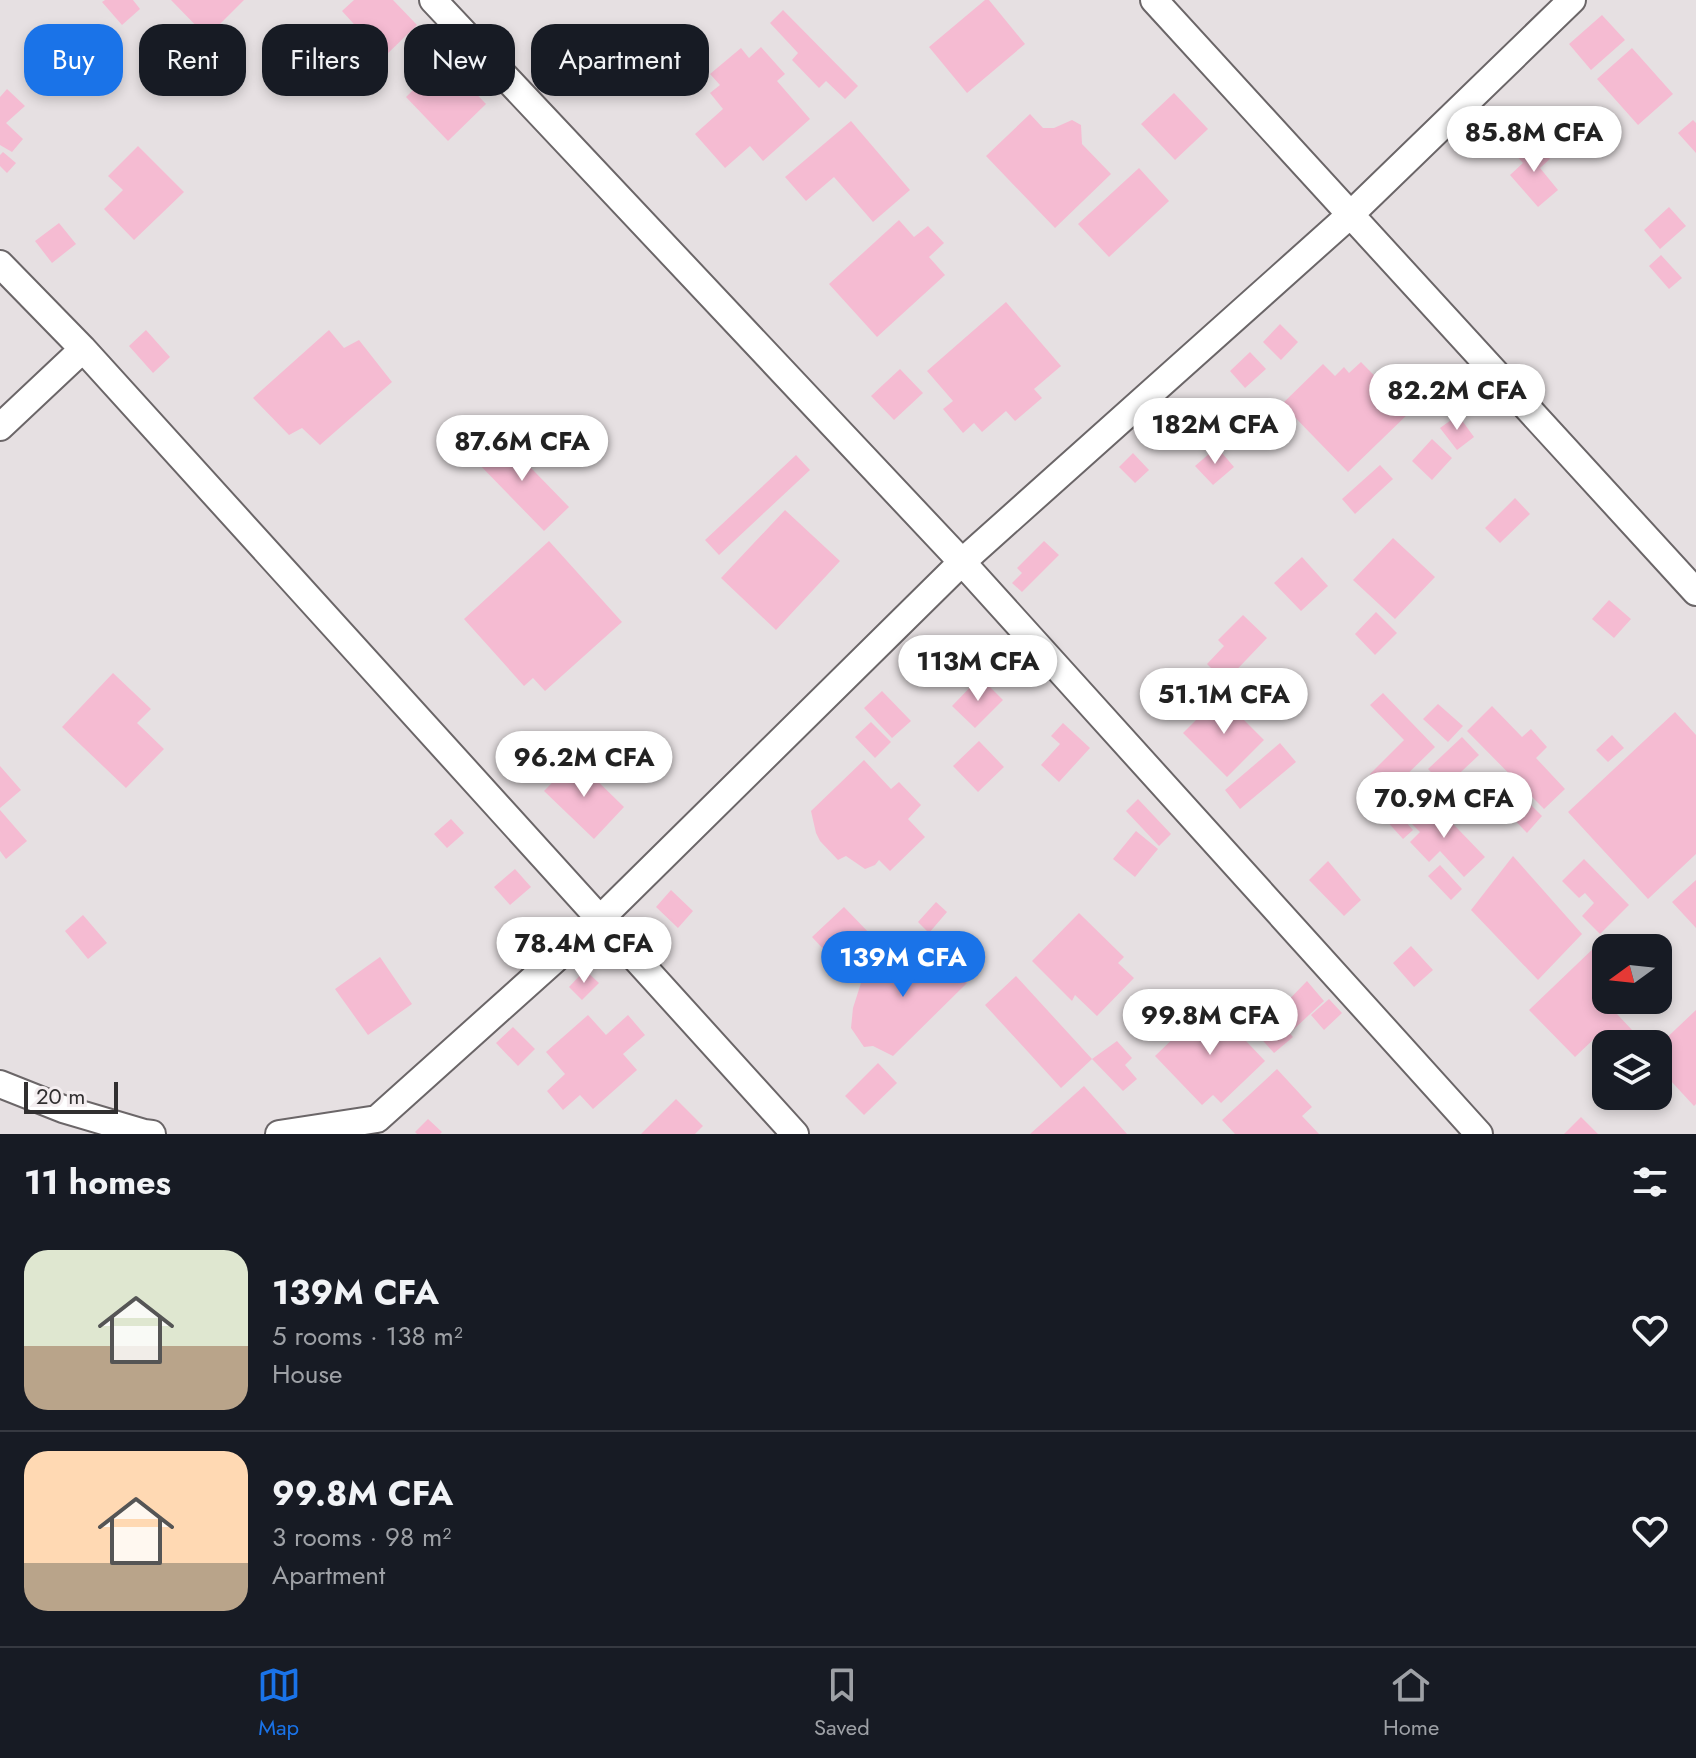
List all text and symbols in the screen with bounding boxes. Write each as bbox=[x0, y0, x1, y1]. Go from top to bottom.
chip: Buy bbox=[24, 24, 123, 96]
chip: Rent bbox=[139, 24, 246, 96]
chip: Filters bbox=[262, 24, 388, 96]
chip: New bbox=[404, 24, 515, 96]
chip: Apartment bbox=[531, 24, 709, 96]
pin: 85.8M CFA bbox=[1442, 106, 1626, 174]
text: 85.8M CFA bbox=[1465, 113, 1603, 151]
pin: 82.2M CFA bbox=[1365, 364, 1549, 432]
text: 82.2M CFA bbox=[1387, 371, 1527, 409]
pin: 182M CFA bbox=[1132, 398, 1298, 466]
text: 182M CFA bbox=[1151, 405, 1279, 443]
pin: 87.6M CFA bbox=[430, 415, 614, 483]
text: 87.6M CFA bbox=[454, 422, 590, 460]
pin: 113M CFA bbox=[895, 635, 1061, 703]
text: 113M CFA bbox=[916, 642, 1040, 680]
pin: 51.1M CFA bbox=[1132, 668, 1316, 736]
text: 51.1M CFA bbox=[1158, 675, 1290, 713]
pin: 96.2M CFA bbox=[492, 731, 676, 799]
text: 96.2M CFA bbox=[513, 738, 655, 776]
pin: 70.9M CFA bbox=[1352, 772, 1536, 840]
text: 70.9M CFA bbox=[1374, 779, 1514, 817]
pin: 78.4M CFA bbox=[492, 917, 676, 985]
text: 78.4M CFA bbox=[515, 924, 653, 962]
pin: 139M CFA bbox=[820, 931, 986, 999]
north arrow bbox=[1592, 934, 1672, 1014]
map controls bbox=[1592, 934, 1672, 1110]
text: 139M CFA bbox=[839, 938, 967, 976]
pin: 99.8M CFA bbox=[1118, 989, 1302, 1057]
text: 99.8M CFA bbox=[1141, 996, 1279, 1034]
button: layers bbox=[1592, 1030, 1672, 1110]
scale bar bbox=[24, 1078, 118, 1114]
text: 20 m bbox=[36, 1080, 85, 1112]
text: 11 homes bbox=[24, 1158, 171, 1207]
icon: filters bbox=[1628, 1160, 1672, 1204]
text: 139M CFA bbox=[272, 1268, 439, 1317]
icon: home bbox=[88, 1282, 184, 1378]
icon: heart bbox=[1628, 1308, 1672, 1352]
text: 5 rooms · 138 m² bbox=[272, 1317, 463, 1355]
text: House bbox=[272, 1355, 342, 1393]
text: 99.8M CFA bbox=[272, 1469, 453, 1518]
icon: home bbox=[88, 1483, 184, 1579]
icon: heart bbox=[1628, 1509, 1672, 1553]
text: 3 rooms · 98 m² bbox=[272, 1518, 451, 1556]
text: Apartment bbox=[272, 1556, 385, 1594]
tab: Map bbox=[257, 1663, 301, 1743]
tab: Saved bbox=[814, 1663, 870, 1743]
tab: Home bbox=[1383, 1663, 1439, 1743]

